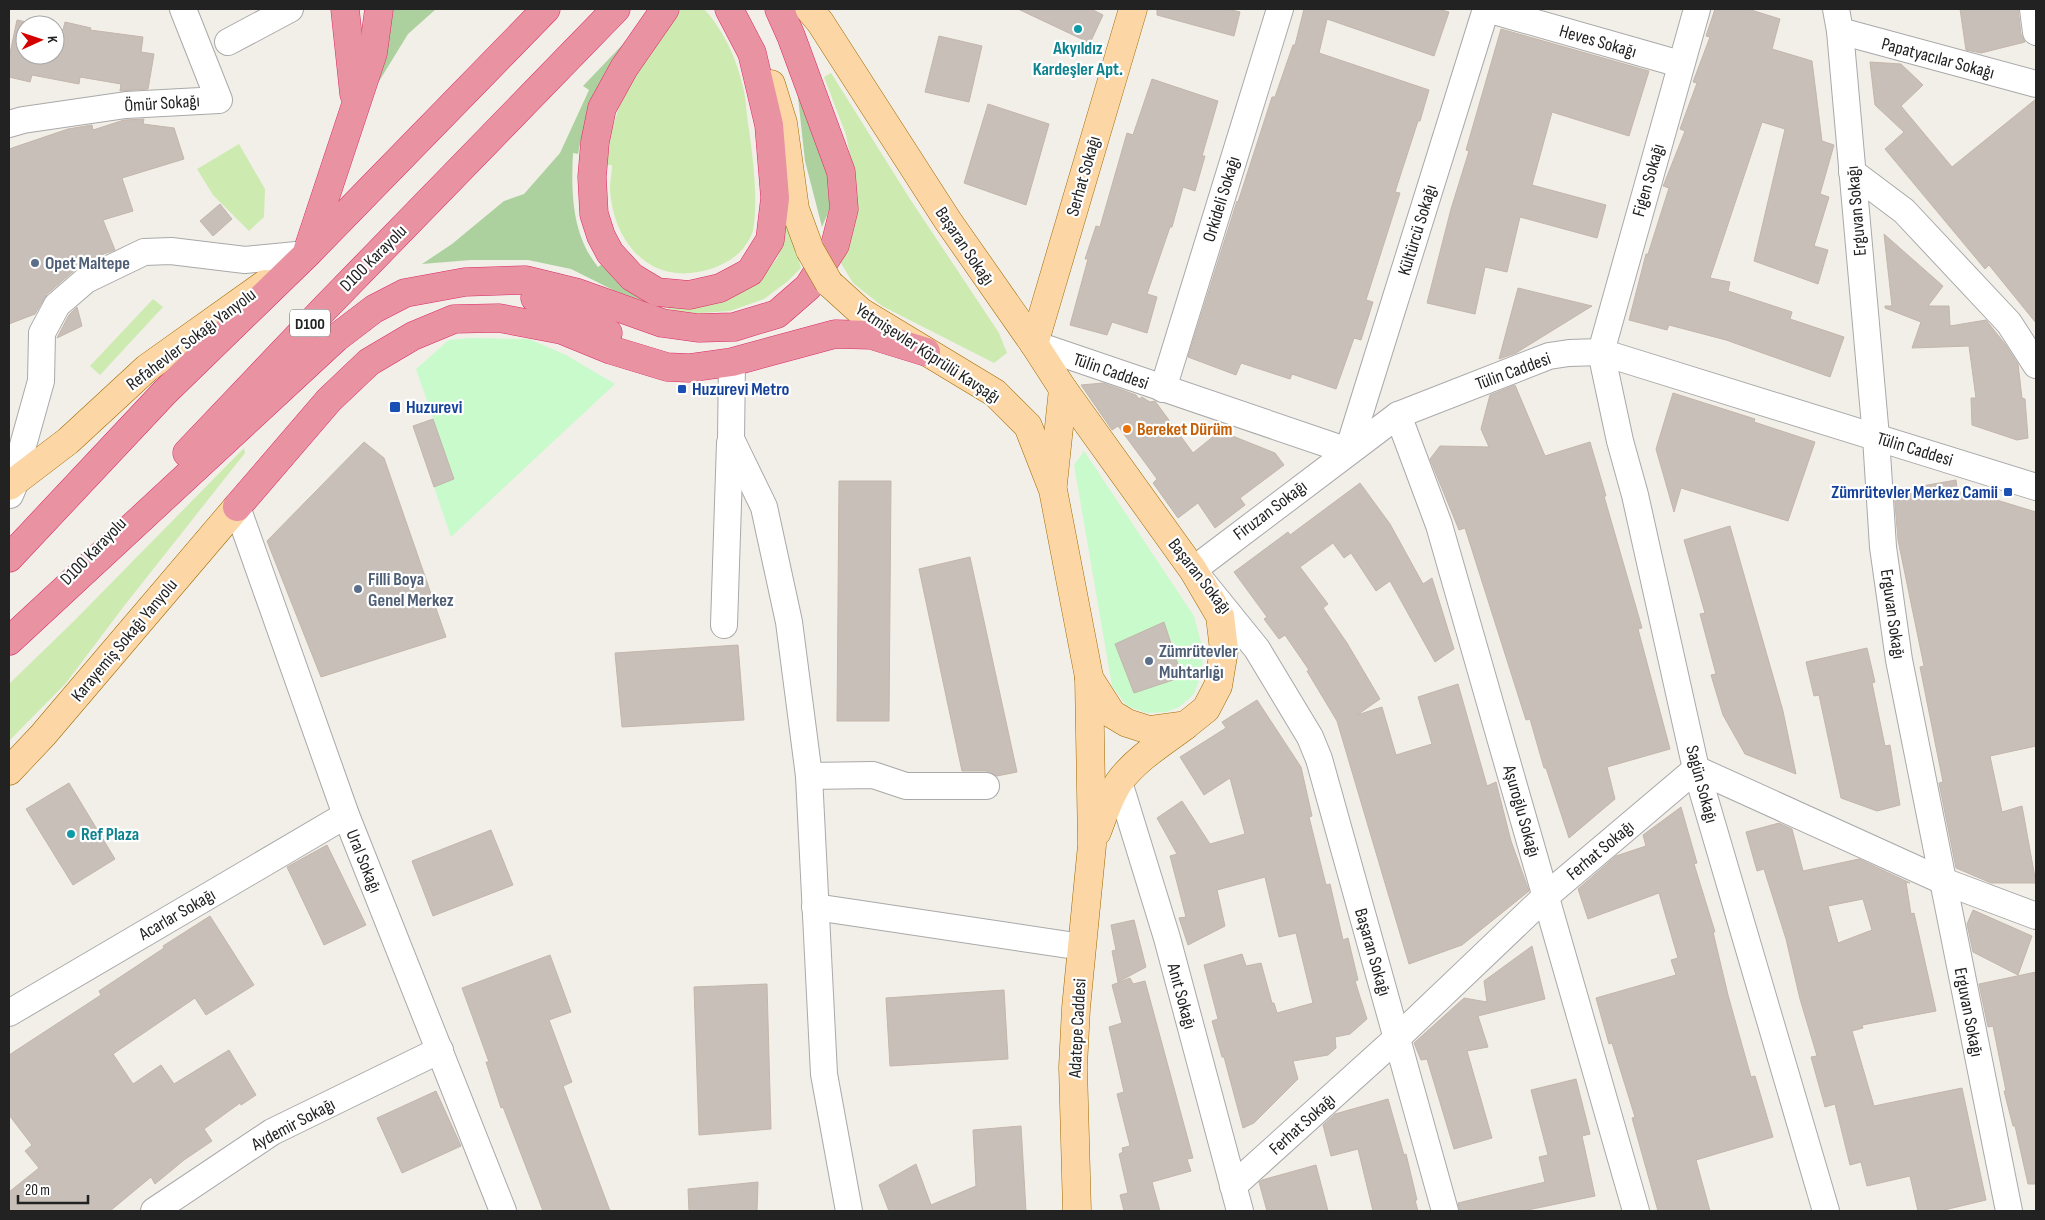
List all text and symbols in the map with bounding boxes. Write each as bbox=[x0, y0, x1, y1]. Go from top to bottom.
north arrow bbox=[15, 15, 65, 65]
street label: Heves Sokağı bbox=[1557, 20, 1639, 62]
marker: Akyıldız Kardeşler Apt. bbox=[1072, 23, 1084, 35]
street label: Papatyacılar Sokağı bbox=[1879, 33, 1997, 84]
text: K bbox=[44, 35, 61, 43]
place label: Akyıldız Kardeşler Apt. bbox=[1033, 38, 1123, 80]
street label: Ömür Sokağı bbox=[124, 90, 200, 117]
street label: Serhat Sokağı bbox=[1062, 134, 1105, 219]
street label: Figen Sokağı bbox=[1628, 141, 1669, 219]
street label: Orkideli Sokağı bbox=[1199, 154, 1244, 245]
street label: Erguvan Sokağı bbox=[1842, 165, 1871, 257]
street label: Kültürcü Sokağı bbox=[1394, 182, 1441, 278]
street label: Başaran Sokağı bbox=[931, 203, 999, 290]
street label: D100 Karayolu bbox=[336, 221, 411, 296]
place label: Opet Maltepe bbox=[45, 253, 130, 274]
marker: Opet Maltepe bbox=[29, 257, 41, 269]
street label: Refahevler Sokağı Yanyolu bbox=[122, 284, 260, 395]
street label: Yetmişevler Köprülü Kavşağı bbox=[851, 299, 1004, 408]
road number: D100 bbox=[290, 309, 330, 336]
street label: Tülin Caddesi bbox=[1473, 348, 1554, 395]
street label: Tülin Caddesi bbox=[1070, 349, 1151, 394]
place label: Huzurevi Metro bbox=[692, 379, 790, 400]
marker: Huzurevi Metro bbox=[676, 383, 688, 395]
place label: Huzurevi bbox=[406, 397, 462, 418]
marker: Huzurevi bbox=[388, 400, 402, 414]
place label: Bereket Dürüm bbox=[1137, 419, 1233, 440]
marker: Bereket Dürüm bbox=[1121, 423, 1133, 435]
street label: Tülin Caddesi bbox=[1874, 428, 1956, 471]
street label: Firuzan Sokağı bbox=[1229, 476, 1311, 545]
place label: Zümrütevler Merkez Camii bbox=[1831, 482, 1998, 503]
marker: Zümrütevler Merkez Camii bbox=[2002, 486, 2014, 498]
street label: D100 Karayolu bbox=[56, 513, 131, 590]
street label: Başaran Sokağı bbox=[1164, 534, 1236, 618]
street label: Erguvan Sokağı bbox=[1876, 568, 1909, 660]
place label: Filli Boya Genel Merkez bbox=[368, 569, 454, 611]
street label: Karayemiş Sokağı Yanyolu bbox=[67, 575, 182, 706]
marker: Filli Boya Genel Merkez bbox=[352, 583, 364, 595]
place label: Zümrütevler Muhtarlığı bbox=[1159, 641, 1238, 683]
marker: Zümrütevler Muhtarlığı bbox=[1143, 655, 1155, 667]
street label: Sagün Sokağı bbox=[1681, 743, 1722, 825]
street label: Aşuroğlu Sokağı bbox=[1498, 762, 1545, 859]
street label: Ferhat Sokağı bbox=[1562, 816, 1638, 885]
place label: Ref Plaza bbox=[81, 824, 139, 845]
street label: Ural Sokağı bbox=[341, 826, 386, 896]
marker: Ref Plaza bbox=[65, 828, 77, 840]
street label: Acarlar Sokağı bbox=[134, 884, 219, 945]
street label: Başaran Sokağı bbox=[1350, 906, 1395, 998]
street label: Anıt Sokağı bbox=[1162, 960, 1200, 1031]
street label: Erguvan Sokağı bbox=[1950, 966, 1987, 1059]
street label: Adatepe Caddesi bbox=[1064, 978, 1091, 1079]
street label: Ferhat Sokağı bbox=[1265, 1089, 1340, 1159]
street label: Aydemir Sokağı bbox=[247, 1094, 339, 1156]
scale bar bbox=[18, 1172, 88, 1204]
text: 20 m bbox=[25, 1181, 50, 1200]

